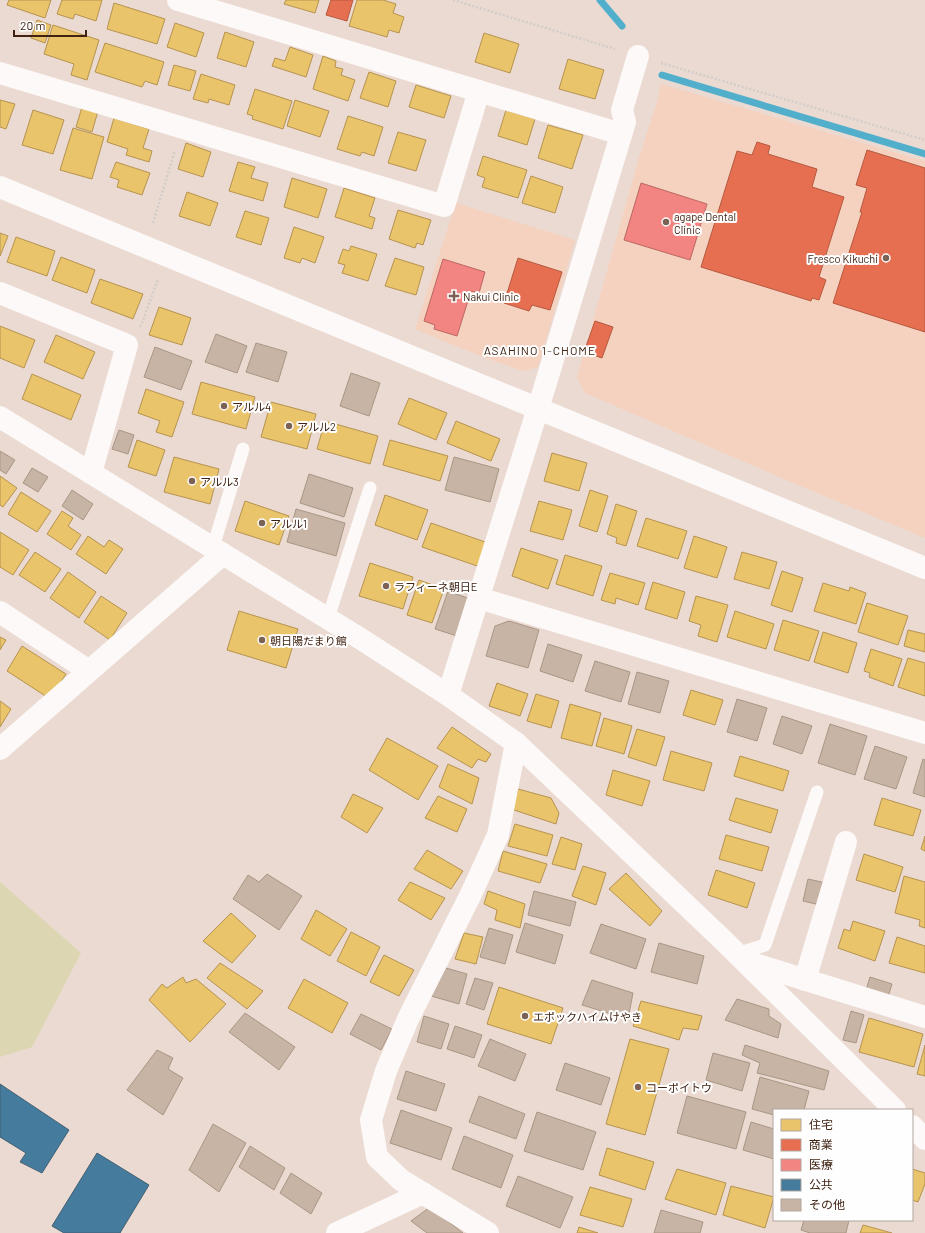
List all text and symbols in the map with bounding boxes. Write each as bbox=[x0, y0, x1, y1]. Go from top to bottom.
scale bar bbox=[14, 12, 86, 38]
text: 20 m bbox=[20, 18, 46, 32]
place label: agape Dental Clinic bbox=[674, 210, 736, 236]
marker: agape Dental Clinic bbox=[661, 217, 671, 227]
place label: Fresco Kikuchi bbox=[808, 252, 878, 265]
marker: Fresco Kikuchi bbox=[881, 253, 891, 263]
marker: Nakui Clinic bbox=[448, 290, 460, 302]
place label: Nakui Clinic bbox=[463, 290, 519, 303]
district label: ASAHINO 1-CHOME bbox=[484, 343, 596, 357]
place label: アルル4 bbox=[232, 400, 271, 413]
marker: アルル4 bbox=[219, 401, 229, 411]
place label: アルル2 bbox=[297, 420, 336, 433]
marker: アルル2 bbox=[284, 421, 294, 431]
place label: アルル3 bbox=[200, 475, 239, 488]
marker: アルル3 bbox=[187, 476, 197, 486]
place label: アルル1 bbox=[270, 517, 307, 530]
marker: アルル1 bbox=[257, 518, 267, 528]
place label: ラフィーネ朝日E bbox=[394, 580, 478, 593]
marker: ラフィーネ朝日E bbox=[381, 581, 391, 591]
place label: 朝日陽だまり館 bbox=[270, 634, 347, 647]
marker: 朝日陽だまり館 bbox=[257, 635, 267, 645]
place label: エポックハイムけやき bbox=[533, 1010, 642, 1023]
marker: エポックハイムけやき bbox=[520, 1011, 530, 1021]
place label: コーポイトウ bbox=[646, 1081, 712, 1094]
marker: コーポイトウ bbox=[633, 1082, 643, 1092]
legend bbox=[773, 1109, 913, 1221]
text: 住宅 bbox=[809, 1117, 833, 1131]
text: 商業 bbox=[809, 1137, 833, 1151]
text: 医療 bbox=[809, 1157, 833, 1171]
text: 公共 bbox=[809, 1177, 833, 1191]
text: その他 bbox=[809, 1197, 845, 1211]

